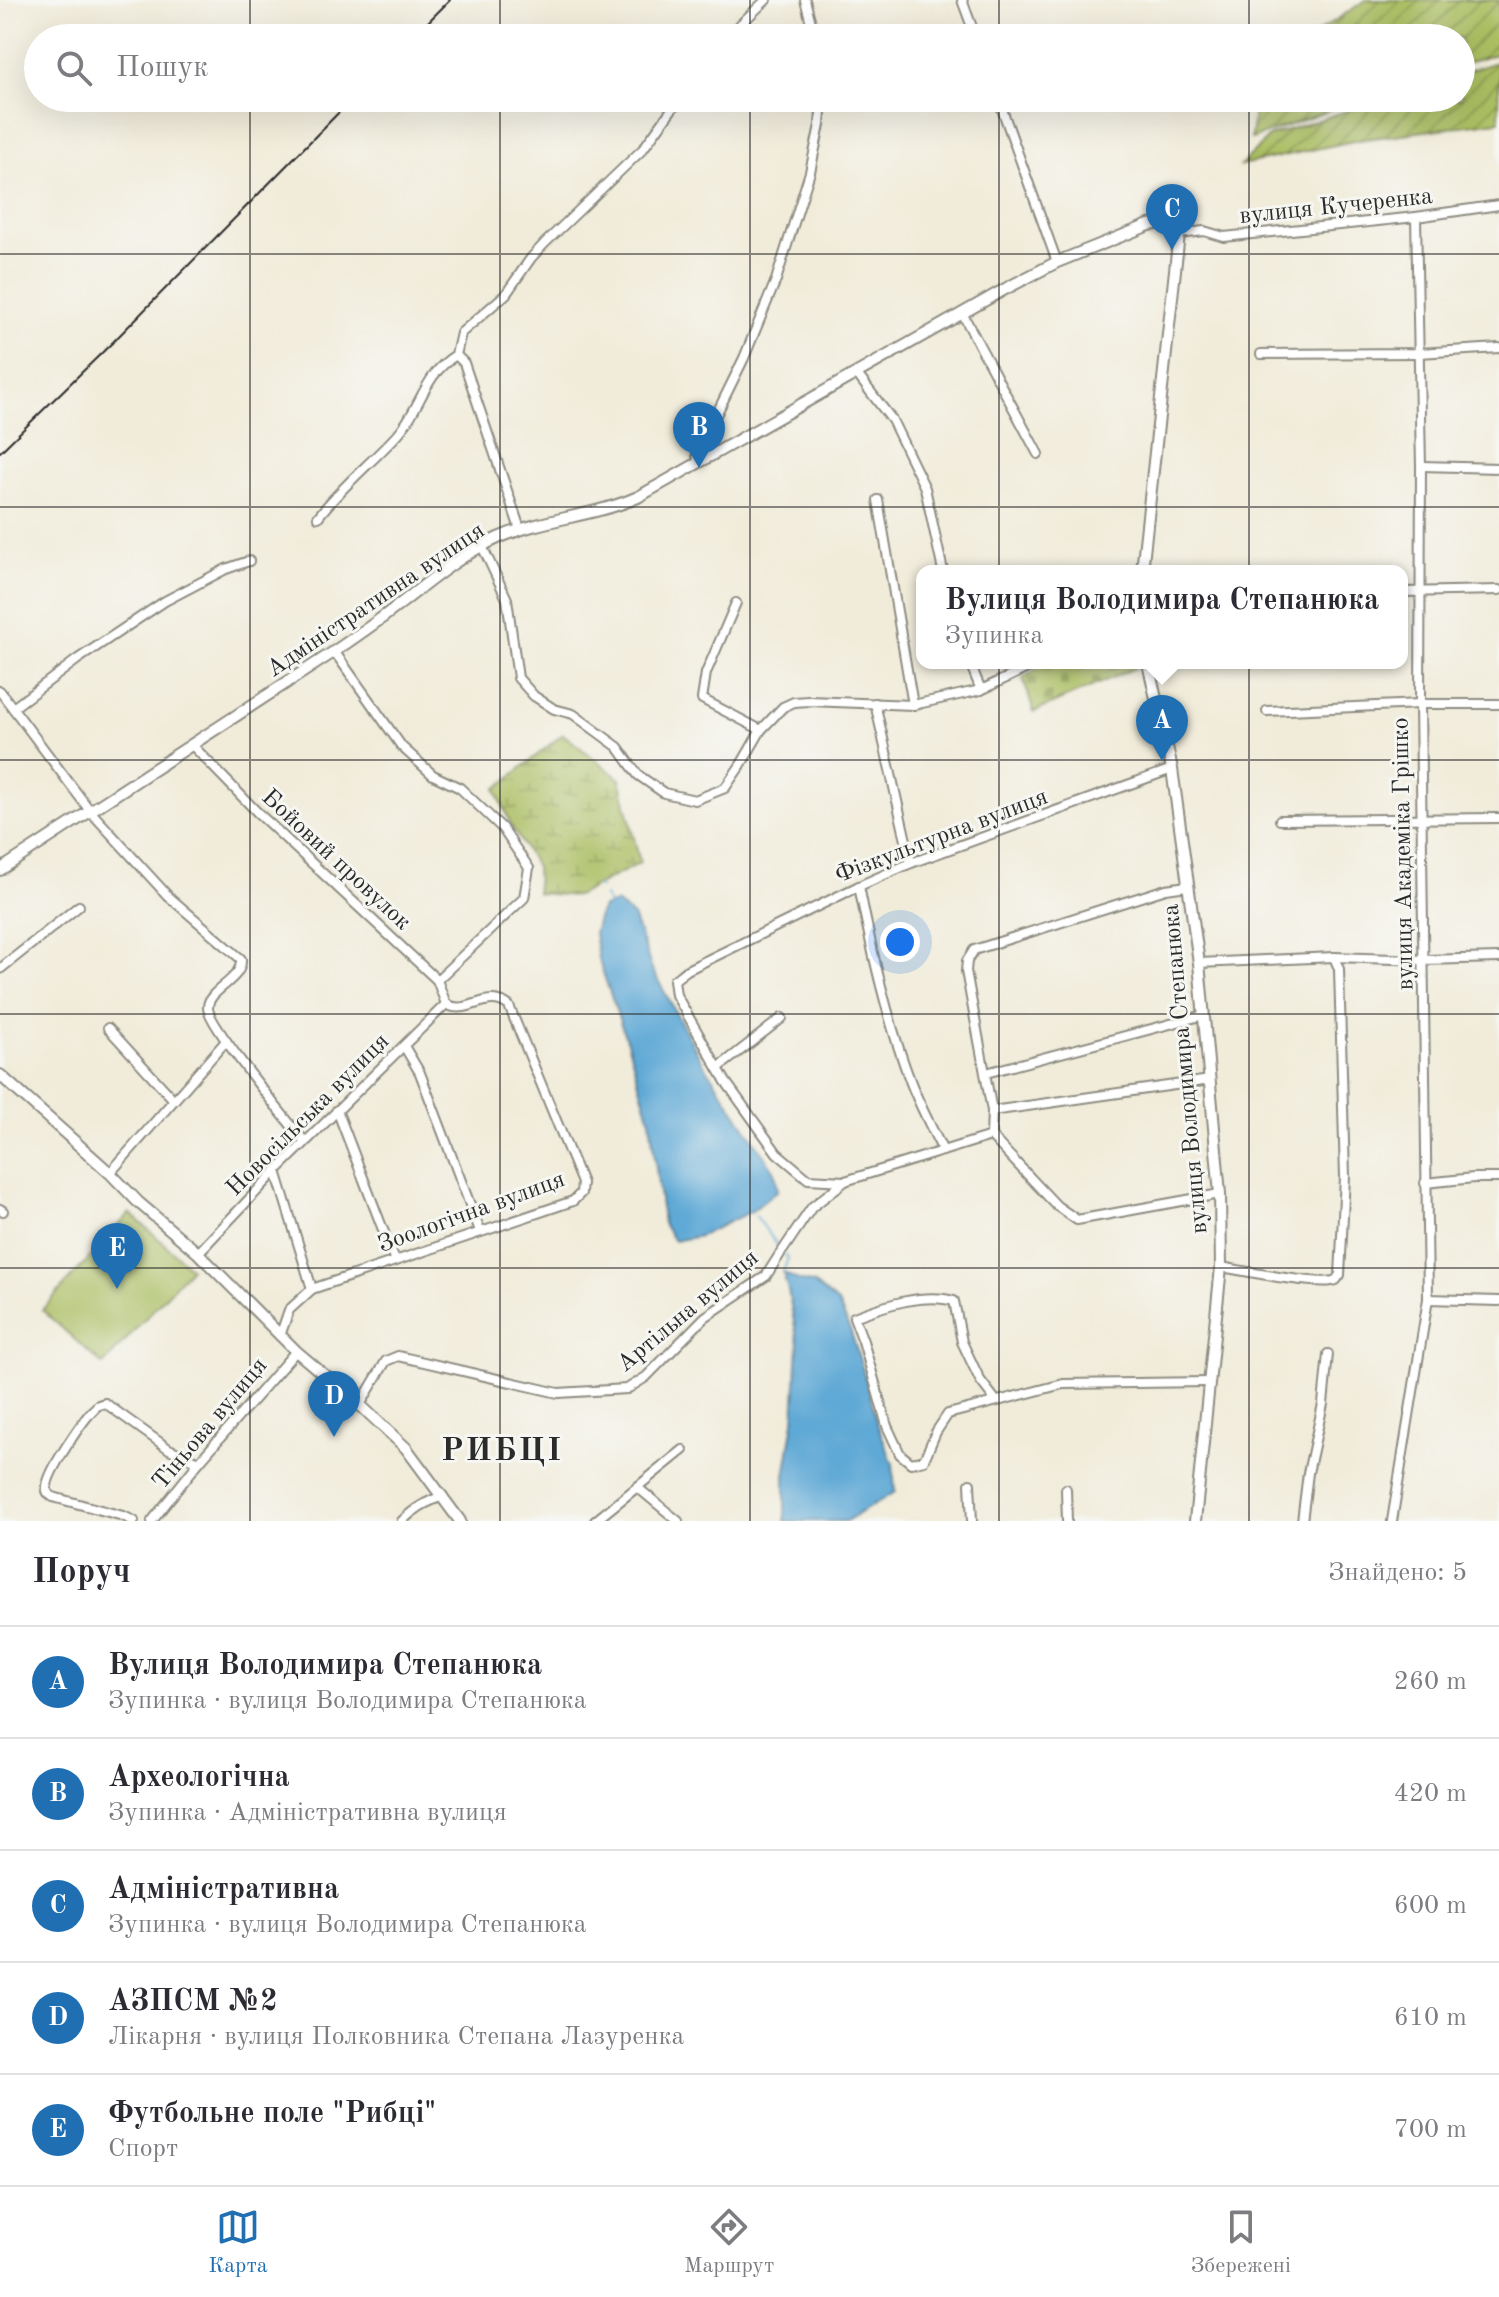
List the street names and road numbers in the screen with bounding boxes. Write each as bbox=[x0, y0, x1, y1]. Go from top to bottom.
street label: вулиця Кучеренка bbox=[1238, 185, 1434, 229]
street label: Адміністративна вулиця bbox=[263, 519, 489, 683]
street label: вулиця Академіка Грішко bbox=[1390, 717, 1418, 991]
street label: Бойовий провулок bbox=[256, 785, 415, 935]
street label: Фізкультурна вулиця bbox=[832, 785, 1051, 888]
street label: вулиця Володимира Степанюка bbox=[1160, 903, 1212, 1235]
street label: Новосільська вулиця bbox=[222, 1029, 394, 1201]
street label: Зоологічна вулиця bbox=[375, 1168, 568, 1258]
street label: Артільна вулиця bbox=[613, 1246, 763, 1377]
street label: Тіньова вулиця bbox=[149, 1354, 272, 1495]

